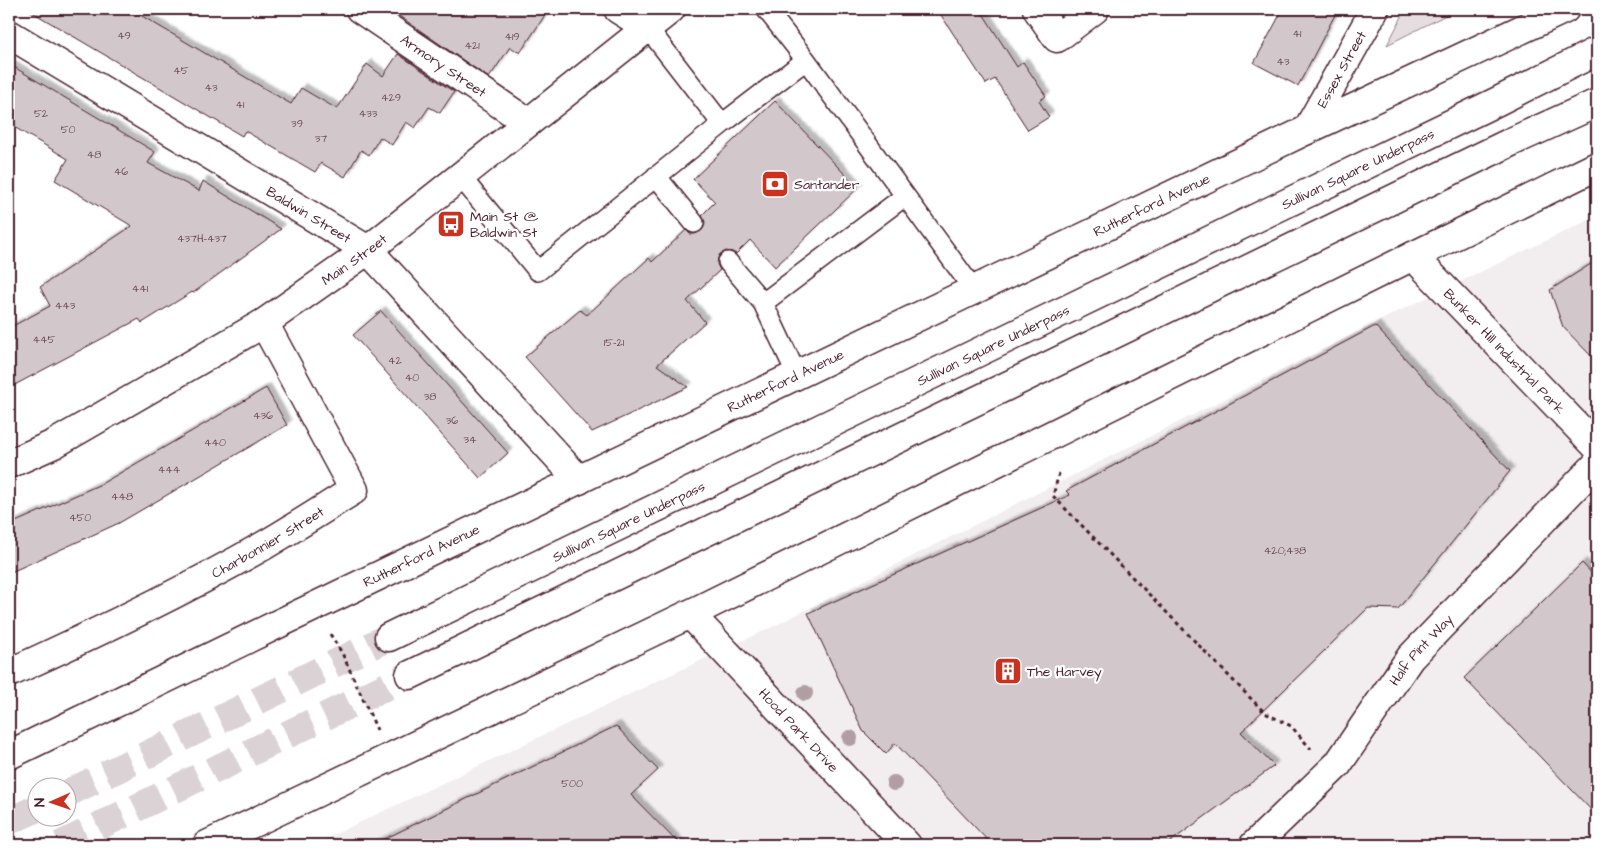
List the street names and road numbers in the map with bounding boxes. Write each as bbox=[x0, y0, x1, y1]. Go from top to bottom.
street label: Essex Street bbox=[1313, 27, 1372, 112]
street label: Armory Street bbox=[396, 30, 490, 103]
street label: Sullivan Square Underpass bbox=[1279, 124, 1438, 215]
street label: Rutherford Avenue bbox=[1090, 169, 1214, 242]
street label: Baldwin Street bbox=[262, 182, 355, 249]
street label: Main Street bbox=[318, 229, 392, 291]
street label: Bunker Hill Industrial Park bbox=[1439, 284, 1569, 419]
street label: Sullivan Square Underpass bbox=[914, 301, 1073, 391]
street label: Rutherford Avenue bbox=[724, 345, 848, 418]
street label: Sullivan Square Underpass bbox=[549, 477, 709, 568]
street label: Charbonnier Street bbox=[208, 502, 329, 584]
street label: Rutherford Avenue bbox=[360, 519, 484, 593]
street label: Half Pint Way bbox=[1385, 610, 1458, 690]
street label: Hood Park Drive bbox=[754, 684, 843, 777]

